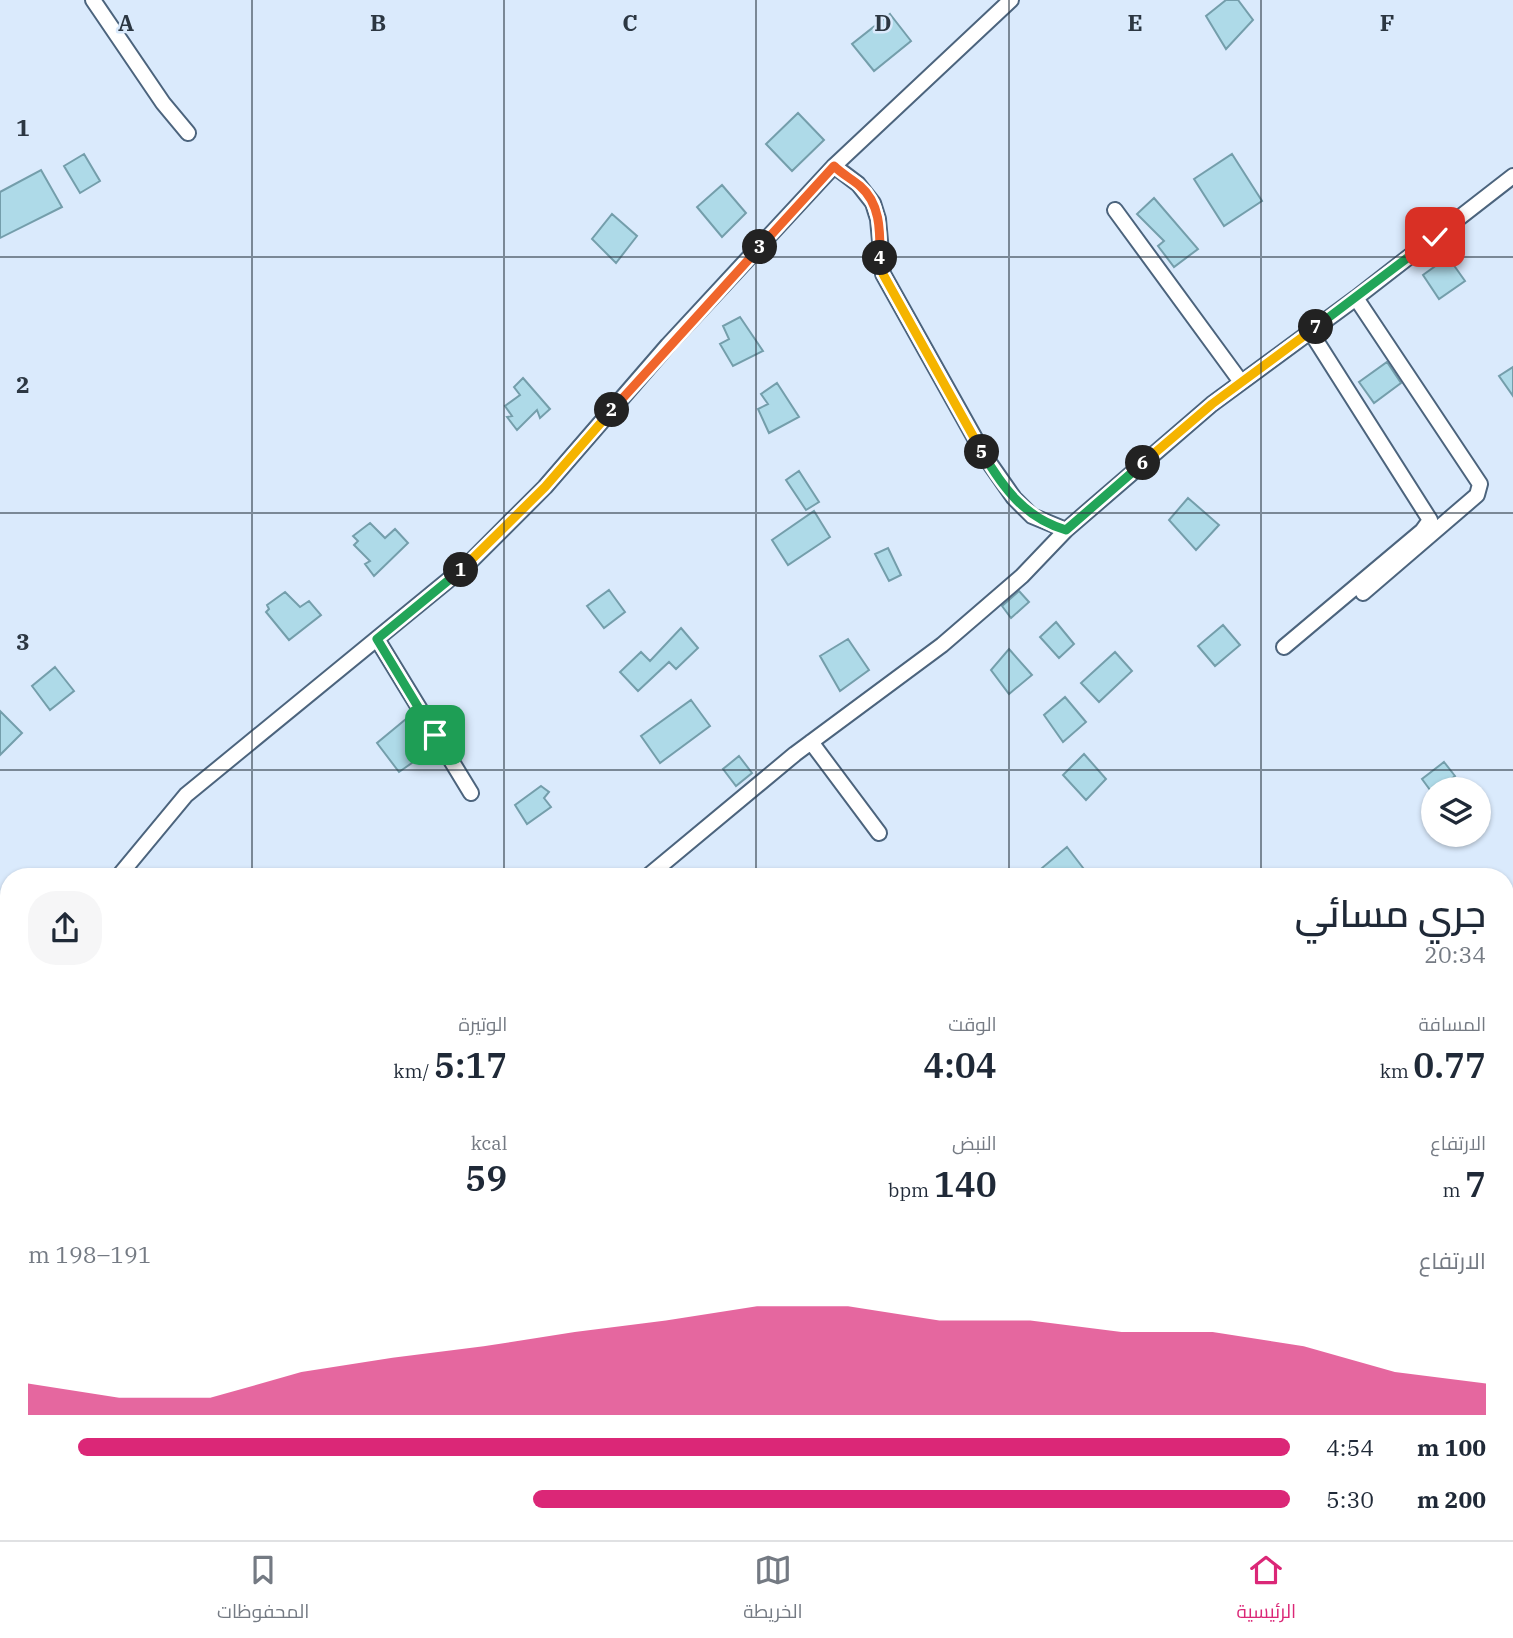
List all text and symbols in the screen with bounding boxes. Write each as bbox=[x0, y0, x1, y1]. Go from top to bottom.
text: A bbox=[118, 7, 134, 37]
text: B bbox=[370, 7, 386, 37]
text: C bbox=[622, 7, 638, 37]
text: D bbox=[874, 7, 892, 37]
text: E bbox=[1127, 7, 1143, 37]
text: F bbox=[1380, 7, 1394, 37]
text: 1 bbox=[16, 112, 30, 142]
pin bbox=[1405, 207, 1465, 267]
icon: check bbox=[1416, 218, 1454, 256]
pin: 3 bbox=[742, 230, 778, 264]
text: 3 bbox=[754, 234, 765, 258]
pin: 4 bbox=[862, 240, 898, 276]
text: 4 bbox=[874, 245, 885, 269]
pin: 7 bbox=[1298, 310, 1334, 344]
text: 7 bbox=[1310, 314, 1321, 338]
text: 2 bbox=[16, 369, 30, 399]
pin: 2 bbox=[594, 392, 630, 428]
text: 2 bbox=[606, 397, 617, 421]
pin: 5 bbox=[964, 434, 1000, 470]
text: 5 bbox=[976, 439, 987, 463]
pin: 6 bbox=[1126, 446, 1160, 480]
text: 6 bbox=[1137, 450, 1148, 474]
pin: 1 bbox=[444, 552, 478, 588]
text: 1 bbox=[455, 557, 466, 581]
text: 3 bbox=[16, 626, 30, 656]
pin bbox=[405, 705, 465, 765]
icon: arrive bbox=[416, 716, 454, 754]
map controls bbox=[1421, 777, 1491, 847]
button: layers bbox=[1421, 777, 1491, 847]
text: جري مسائي bbox=[1295, 888, 1486, 937]
button: share bbox=[28, 891, 102, 965]
text: 20:34 bbox=[1424, 939, 1486, 969]
text: الوتيرة bbox=[459, 1012, 507, 1036]
text: الوقت bbox=[948, 1012, 997, 1036]
text: المسافة bbox=[1418, 1012, 1486, 1036]
text: 5:17 bbox=[434, 1042, 507, 1088]
text: 4:04 bbox=[923, 1042, 997, 1088]
text: 0.77 bbox=[1413, 1042, 1486, 1088]
text: /km bbox=[393, 1059, 434, 1083]
text: km bbox=[1380, 1059, 1413, 1083]
text: kcal bbox=[471, 1131, 507, 1155]
text: النبض bbox=[952, 1131, 997, 1155]
text: الارتفاع bbox=[1430, 1131, 1486, 1155]
text: 59 bbox=[465, 1155, 507, 1201]
text: 140 bbox=[934, 1161, 997, 1207]
text: 7 bbox=[1465, 1161, 1486, 1207]
text: bpm bbox=[888, 1178, 934, 1202]
text: m bbox=[1442, 1178, 1465, 1202]
text: 191–198 m bbox=[28, 1239, 152, 1269]
text: الارتفاع bbox=[1419, 1245, 1486, 1275]
text: 4:54 bbox=[1326, 1432, 1374, 1462]
text: 100 m bbox=[1417, 1432, 1486, 1462]
text: 5:30 bbox=[1326, 1484, 1374, 1514]
text: 200 m bbox=[1417, 1484, 1486, 1514]
tab: المحفوظات bbox=[217, 1551, 309, 1629]
tab: الخريطة bbox=[743, 1551, 803, 1629]
tab: الرئيسية bbox=[1236, 1551, 1296, 1629]

